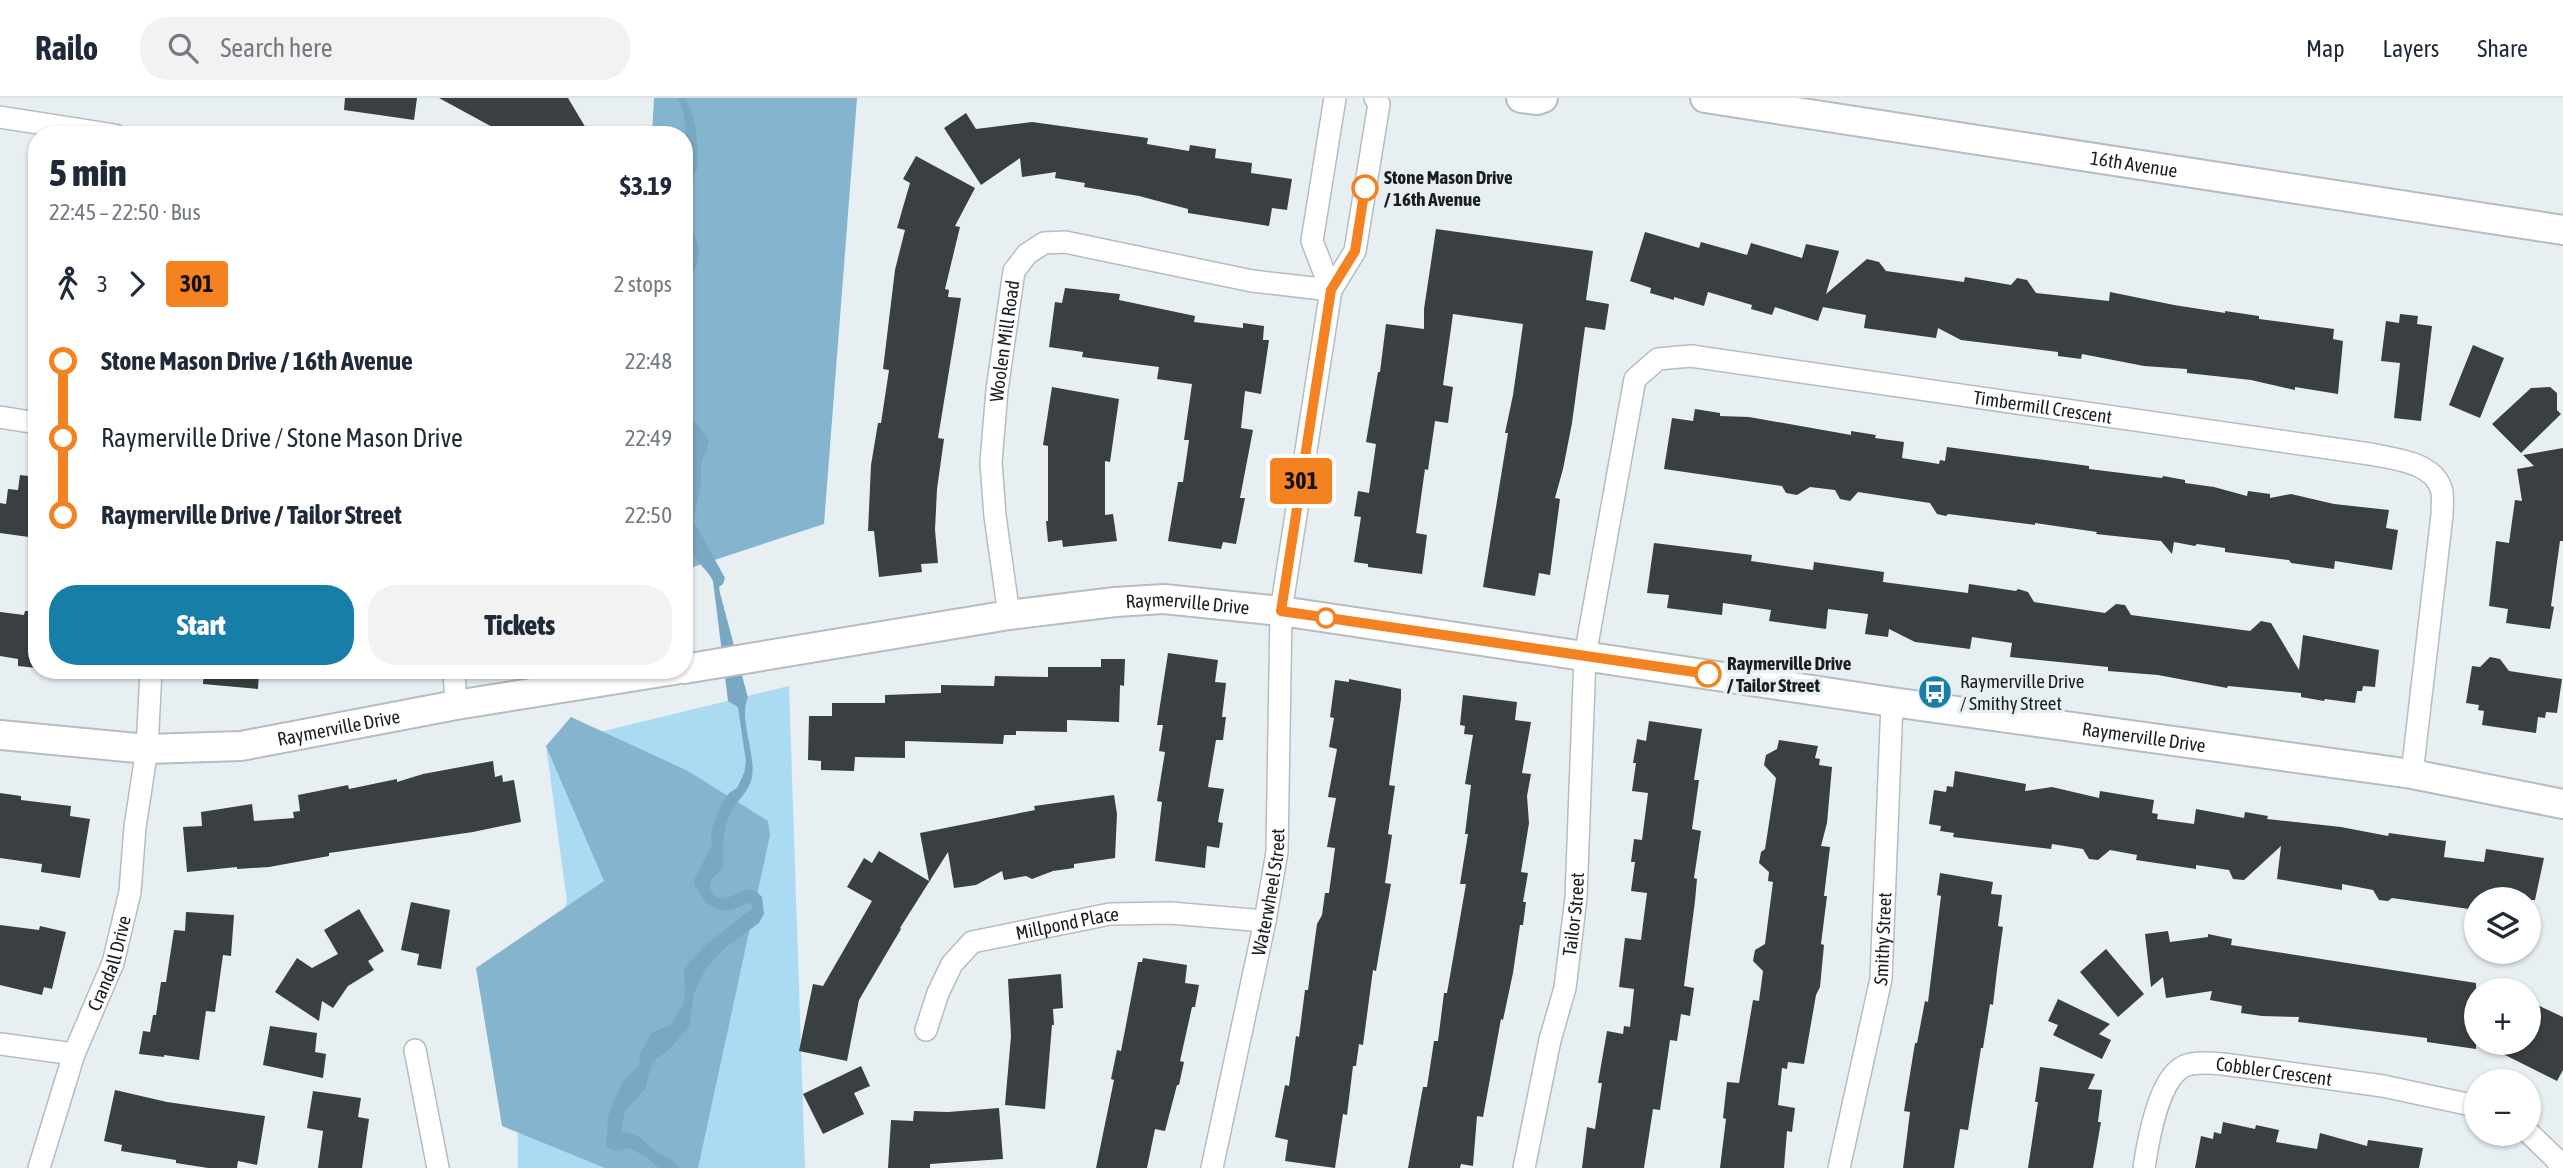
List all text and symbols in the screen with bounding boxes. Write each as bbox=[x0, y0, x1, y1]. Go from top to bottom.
search box bbox=[140, 17, 630, 80]
text: Railo bbox=[35, 29, 98, 67]
icon: search bbox=[164, 29, 202, 67]
text: Search here bbox=[220, 33, 333, 63]
text: Map bbox=[2306, 35, 2345, 62]
text: Layers bbox=[2383, 35, 2439, 62]
text: Share bbox=[2477, 35, 2528, 62]
street label: 16th Avenue bbox=[2089, 146, 2179, 182]
text: 5 min bbox=[49, 151, 127, 194]
place label: Stone Mason Drive / 16th Avenue bbox=[1384, 166, 1513, 210]
text: $3.19 bbox=[620, 171, 672, 201]
marker: Stone Mason Drive / 16th Avenue bbox=[1352, 175, 1378, 201]
text: 22:45 – 22:50 · Bus bbox=[49, 199, 201, 225]
icon: walk bbox=[49, 265, 87, 303]
icon: forward bbox=[118, 265, 156, 303]
text: 301 bbox=[180, 270, 214, 297]
text: 3 bbox=[97, 271, 108, 297]
text: 2 stops bbox=[614, 271, 672, 297]
street label: Woolen Mill Road bbox=[985, 279, 1024, 403]
text: Stone Mason Drive / 16th Avenue bbox=[101, 346, 413, 376]
text: 22:48 bbox=[625, 348, 672, 374]
street label: Timbermill Crescent bbox=[1972, 386, 2114, 428]
text: Raymerville Drive / Stone Mason Drive bbox=[101, 423, 463, 453]
text: 22:49 bbox=[625, 425, 672, 451]
line badge: 301 bbox=[1261, 458, 1341, 504]
text: 301 bbox=[1284, 467, 1318, 494]
text: Raymerville Drive / Tailor Street bbox=[101, 500, 402, 530]
text: 22:50 bbox=[625, 502, 672, 528]
button: Start bbox=[49, 585, 354, 665]
button: Tickets bbox=[368, 585, 672, 665]
street label: Raymerville Drive bbox=[1125, 588, 1251, 619]
unlabelled marker bbox=[1316, 608, 1336, 628]
place label: Raymerville Drive / Tailor Street bbox=[1727, 652, 1852, 696]
marker: Raymerville Drive / Tailor Street bbox=[1695, 661, 1721, 687]
place label: Raymerville Drive / Smithy Street bbox=[1960, 670, 2084, 714]
bus stop icon: Raymerville Drive / Smithy Street bbox=[1916, 673, 1954, 711]
street label: Raymerville Drive bbox=[275, 705, 402, 750]
street label: Raymerville Drive bbox=[2081, 717, 2207, 756]
street label: Waterwheel Street bbox=[1247, 828, 1288, 958]
street label: Tailor Street bbox=[1558, 872, 1588, 957]
map controls bbox=[2464, 887, 2541, 1146]
button: layers bbox=[2464, 887, 2541, 964]
street label: Smithy Street bbox=[1869, 892, 1895, 987]
street label: Millpond Place bbox=[1014, 903, 1119, 944]
street label: Crandall Drive bbox=[83, 913, 135, 1014]
button: + bbox=[2464, 978, 2541, 1055]
street label: Cobbler Crescent bbox=[2215, 1052, 2333, 1090]
button: − bbox=[2464, 1069, 2541, 1146]

